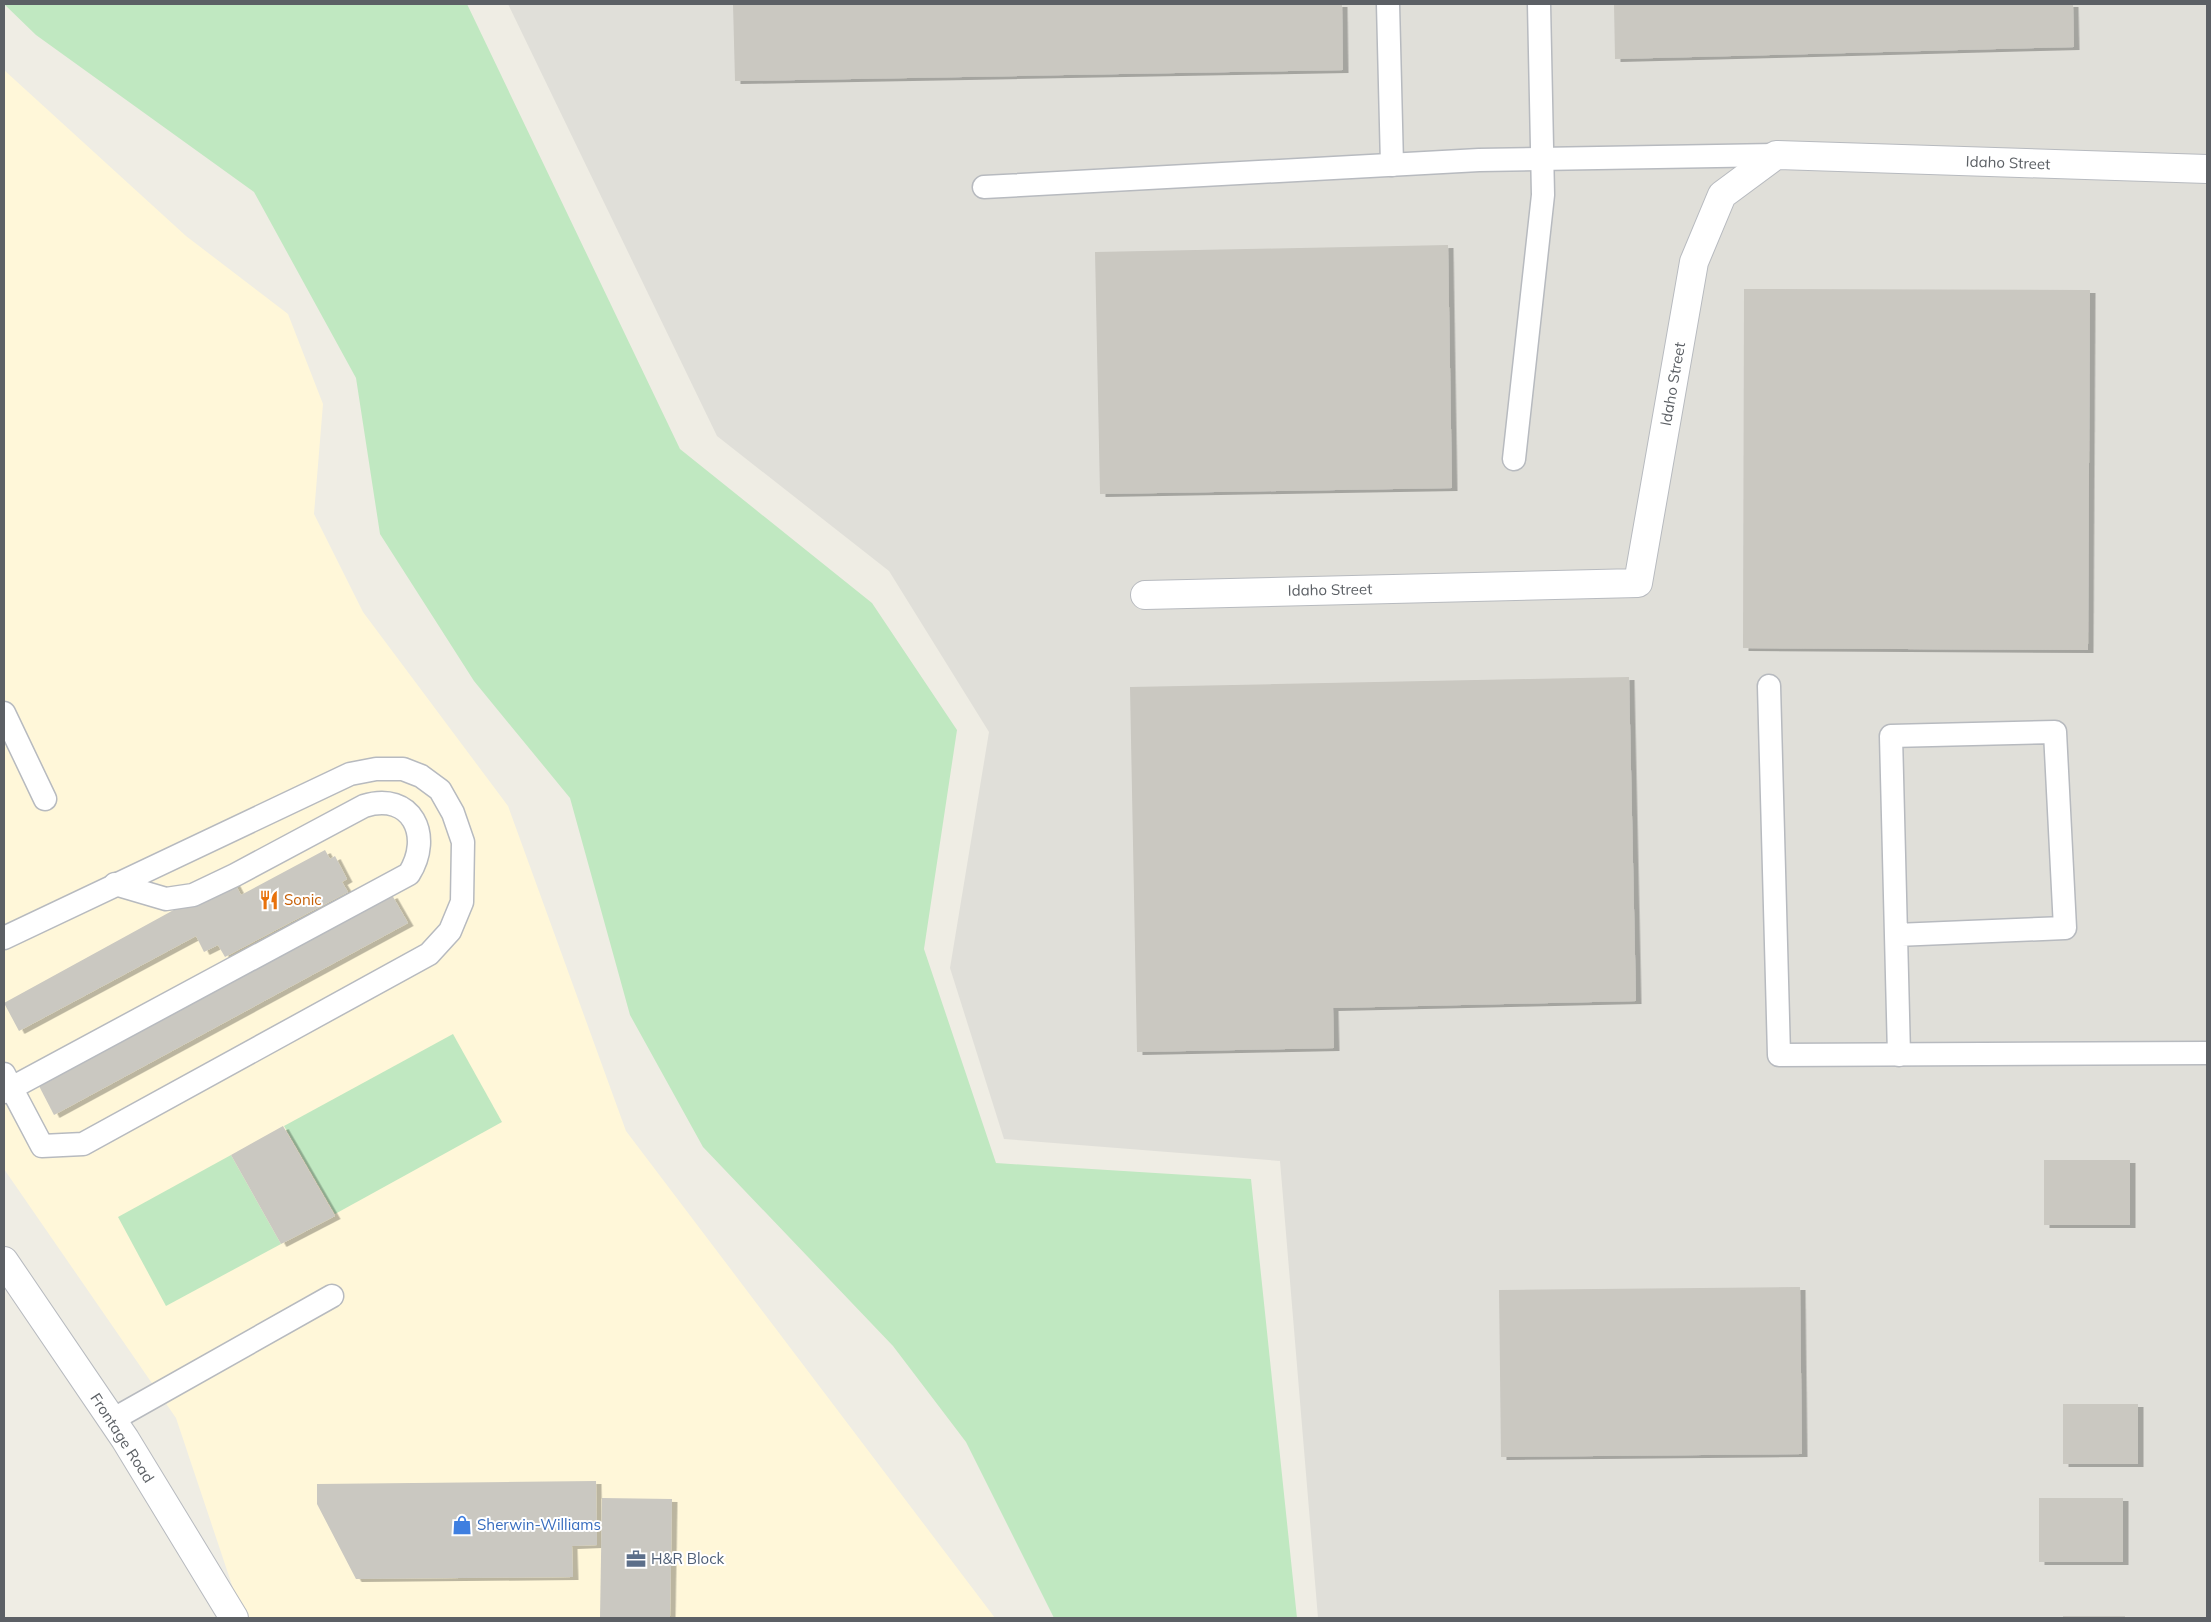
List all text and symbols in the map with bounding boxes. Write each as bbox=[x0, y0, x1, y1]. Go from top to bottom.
street label: Idaho Street bbox=[1965, 152, 2051, 173]
street label: Idaho Street bbox=[1656, 341, 1689, 427]
street label: Idaho Street bbox=[1288, 579, 1372, 600]
restaurant icon: Sonic bbox=[258, 889, 280, 911]
place label: Sonic bbox=[284, 890, 322, 909]
street label: Frontage Road bbox=[86, 1389, 158, 1486]
shop icon: Sherwin-Williams bbox=[451, 1514, 473, 1536]
place label: Sherwin-Williams bbox=[477, 1515, 601, 1534]
office icon: H&R Block bbox=[625, 1548, 647, 1570]
place label: H&R Block bbox=[651, 1549, 725, 1568]

